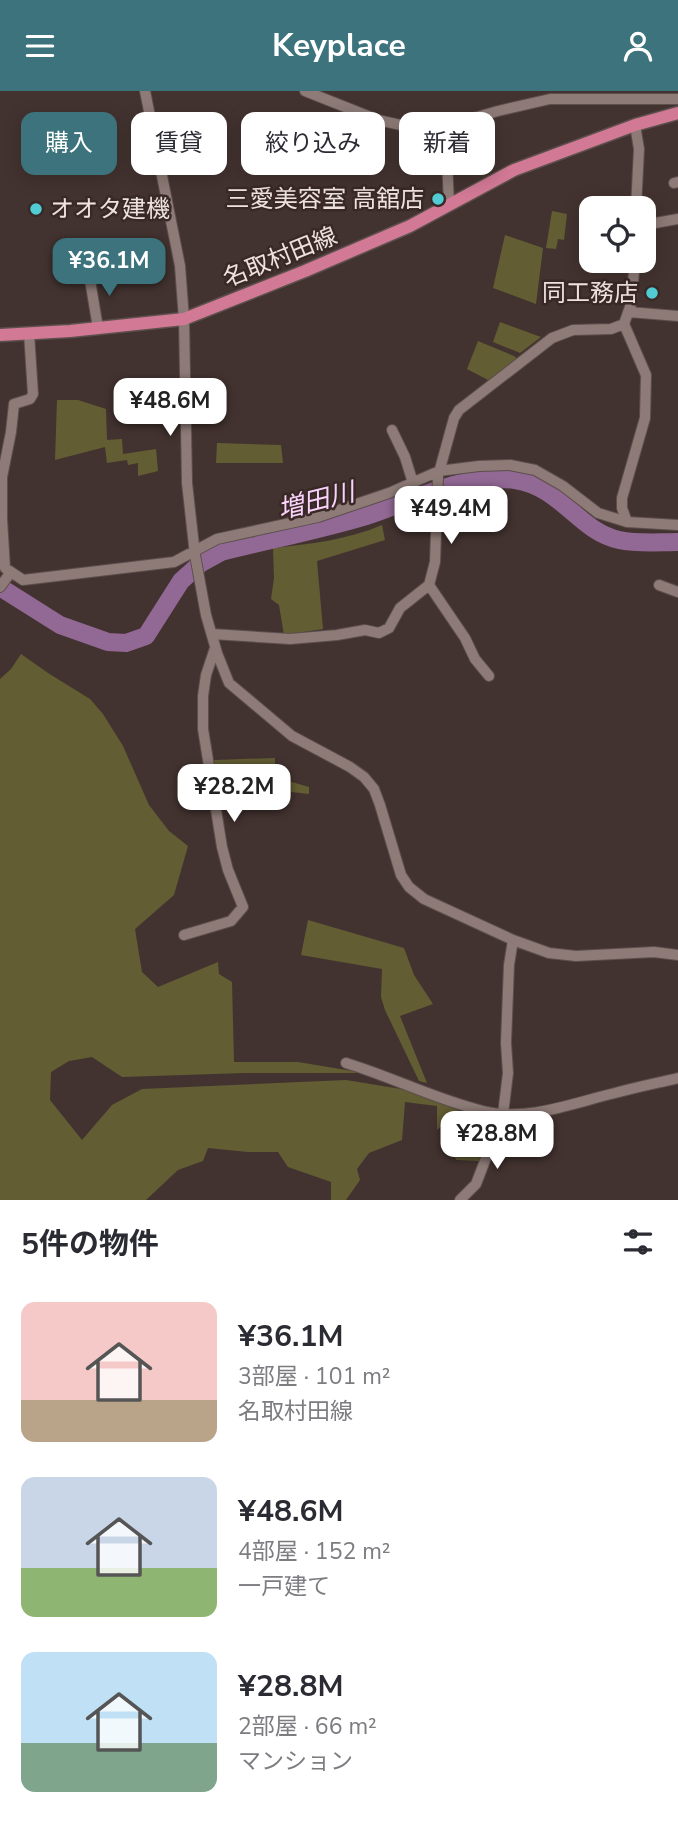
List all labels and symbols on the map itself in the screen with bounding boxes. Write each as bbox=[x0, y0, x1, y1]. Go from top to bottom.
place label: 三愛美容室 高舘店 bbox=[226, 183, 424, 215]
marker: 三愛美容室 高舘店 bbox=[430, 191, 446, 207]
place label: オオタ建機 bbox=[50, 193, 170, 225]
marker: オオタ建機 bbox=[28, 201, 44, 217]
street label: 名取村田線 bbox=[218, 220, 342, 294]
pin: ¥36.1M bbox=[52, 239, 166, 298]
place label: 同工務店 bbox=[542, 277, 638, 309]
marker: 同工務店 bbox=[644, 285, 660, 301]
pin: ¥48.6M bbox=[113, 379, 227, 438]
water label: 増田川 bbox=[274, 474, 361, 527]
pin: ¥49.4M bbox=[394, 487, 508, 546]
pin: ¥28.2M bbox=[177, 765, 291, 824]
pin: ¥28.8M bbox=[440, 1111, 554, 1171]

